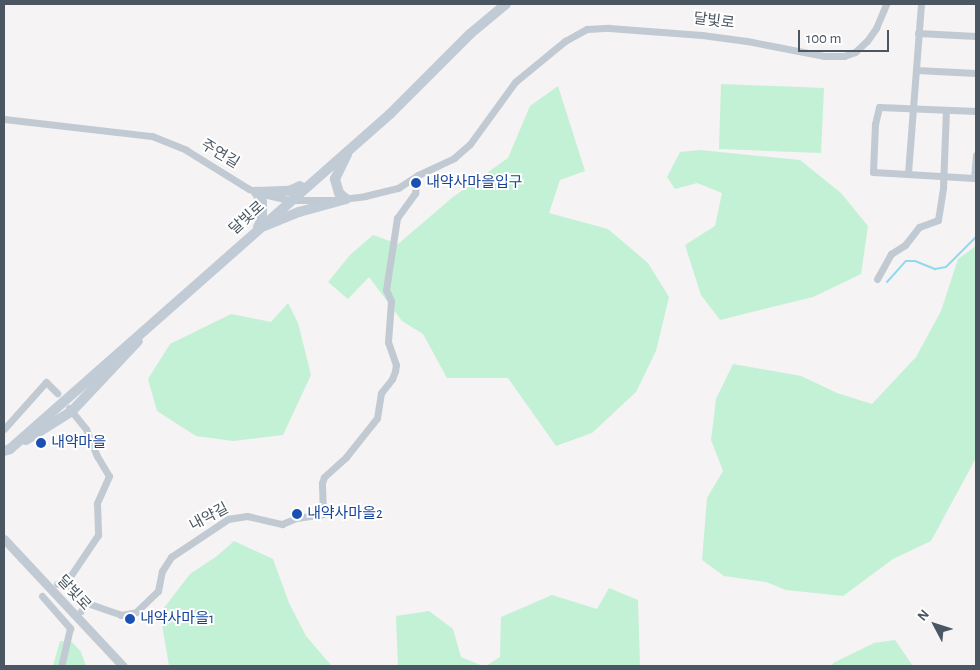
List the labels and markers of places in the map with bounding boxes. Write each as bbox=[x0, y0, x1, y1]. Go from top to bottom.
place label: 내약사마을입구 bbox=[426, 174, 523, 192]
marker: 내약사마을입구 bbox=[410, 177, 422, 189]
place label: 내약마을 bbox=[51, 434, 106, 452]
marker: 내약마을 bbox=[35, 437, 47, 449]
place label: 내약사마을2 bbox=[307, 505, 383, 523]
marker: 내약사마을2 bbox=[291, 508, 303, 520]
place label: 내약사마을1 bbox=[140, 610, 214, 628]
marker: 내약사마을1 bbox=[124, 613, 136, 625]

